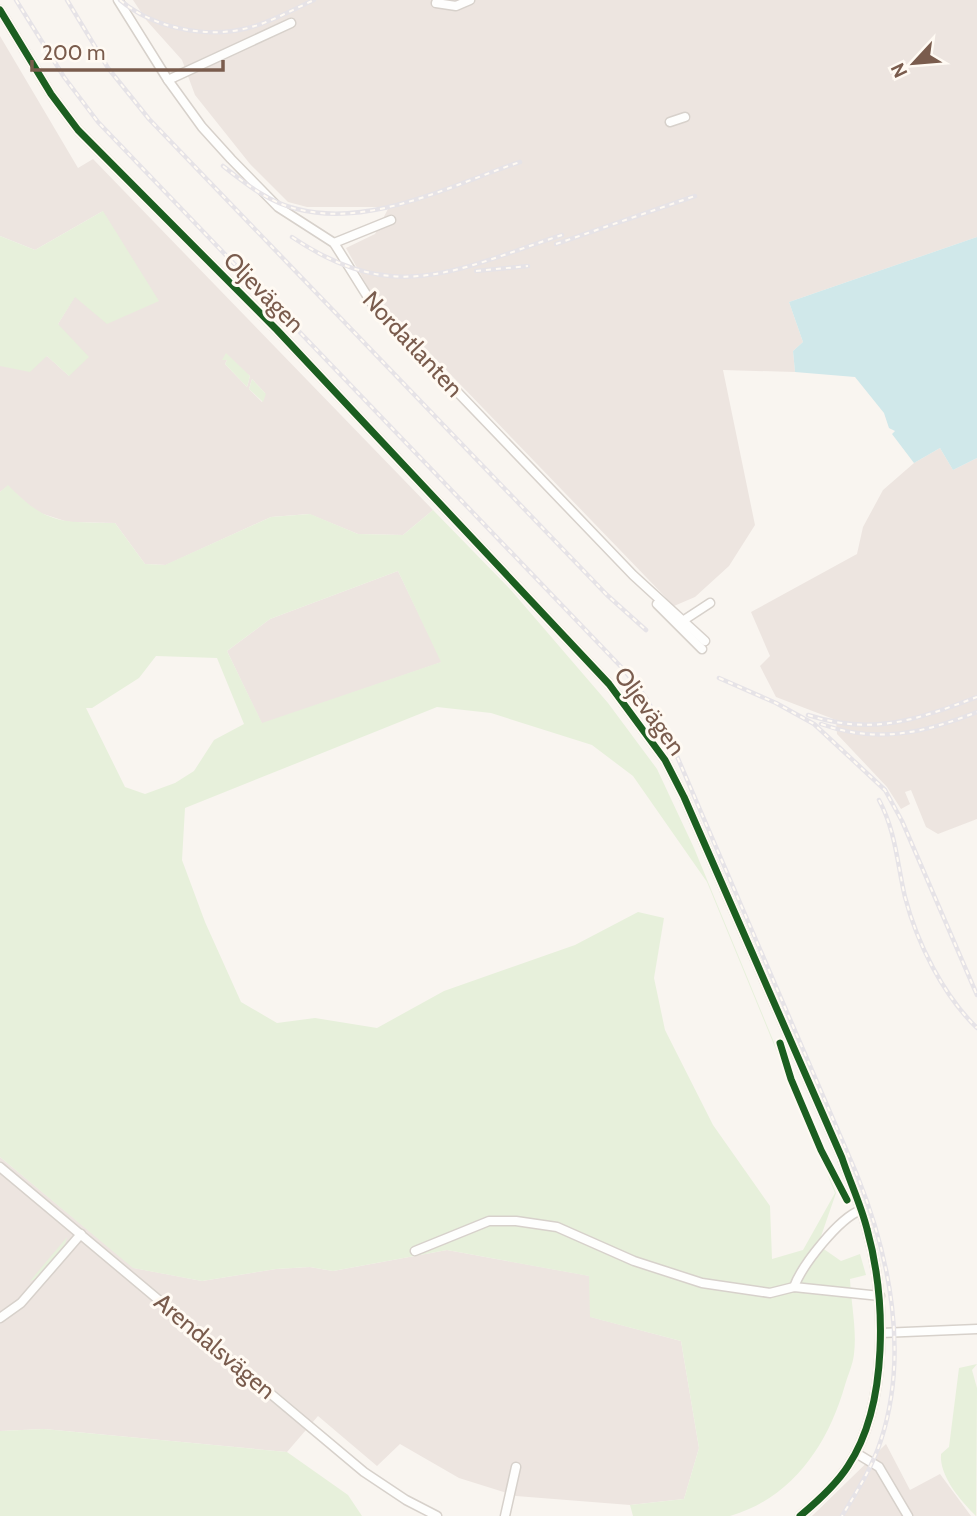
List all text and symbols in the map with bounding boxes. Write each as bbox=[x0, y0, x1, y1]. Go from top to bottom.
scale bar bbox=[32, 28, 222, 72]
north arrow bbox=[879, 28, 949, 98]
text: 200 m bbox=[42, 40, 105, 65]
text: N bbox=[886, 59, 912, 81]
street label: Oljevägen bbox=[218, 246, 310, 338]
street label: Nordatlanten bbox=[357, 285, 469, 403]
street label: Oljevägen bbox=[608, 661, 692, 761]
street label: Arendalsvägen bbox=[149, 1287, 281, 1405]

